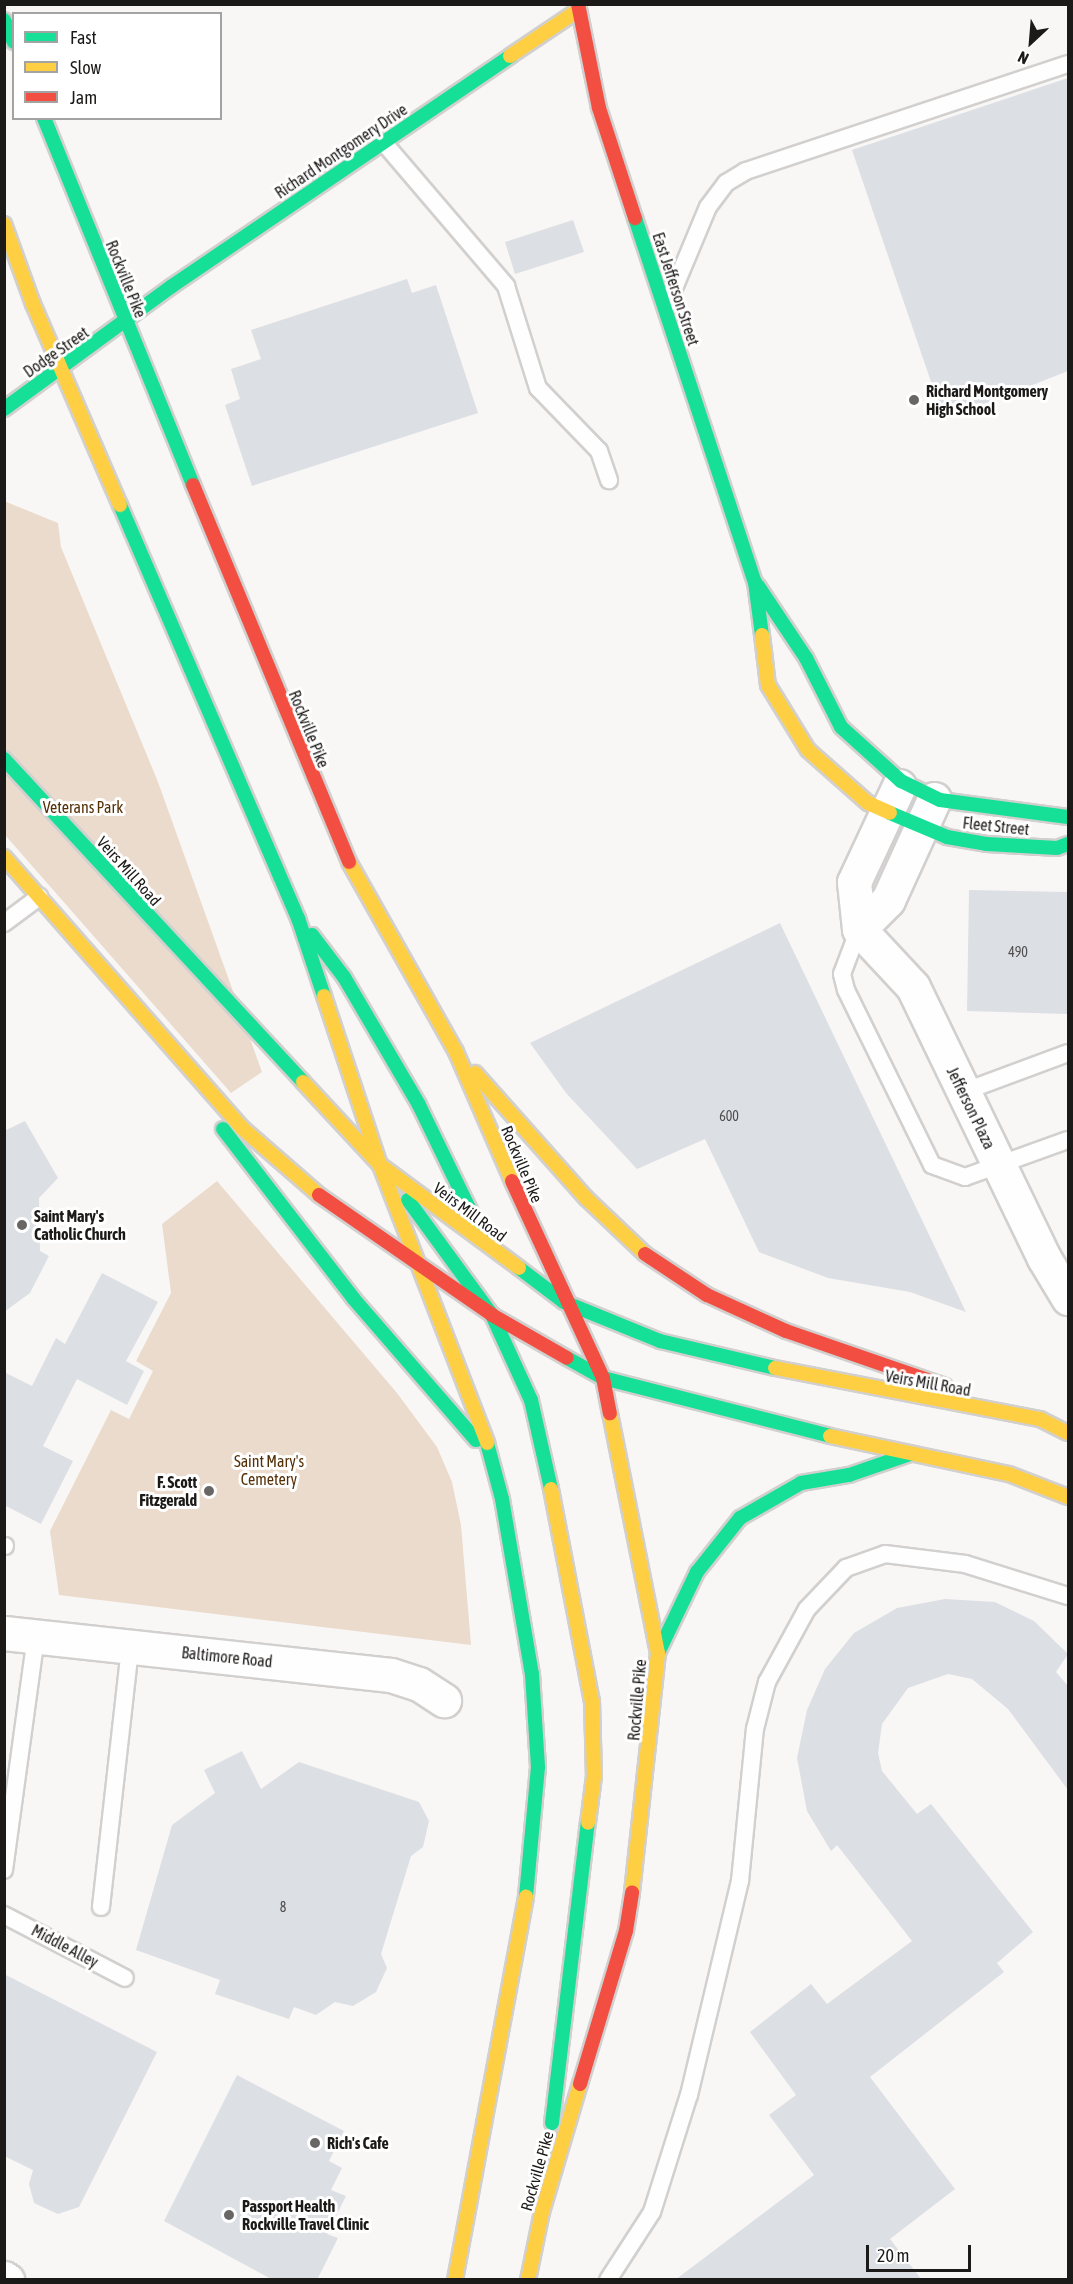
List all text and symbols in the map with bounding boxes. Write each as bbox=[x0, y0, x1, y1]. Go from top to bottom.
legend bbox=[12, 12, 222, 120]
north arrow bbox=[1001, 12, 1061, 72]
text: Fast bbox=[70, 27, 97, 48]
text: N bbox=[1015, 48, 1031, 68]
text: Slow bbox=[70, 57, 101, 78]
text: Jam bbox=[70, 87, 97, 108]
street label: Richard Montgomery Drive bbox=[271, 100, 411, 202]
street label: East Jefferson Street bbox=[649, 230, 703, 348]
street label: Rockville Pike bbox=[102, 238, 150, 320]
street label: Dodge Street bbox=[20, 323, 92, 381]
place label: Richard Montgomery High School bbox=[926, 381, 1048, 419]
marker: Richard Montgomery High School bbox=[907, 393, 921, 407]
street label: Rockville Pike bbox=[285, 688, 333, 770]
park label: Veterans Park bbox=[43, 797, 123, 817]
street label: Fleet Street bbox=[962, 813, 1030, 839]
street label: Veirs Mill Road bbox=[93, 832, 165, 910]
house number: 490 bbox=[1008, 944, 1028, 960]
street label: Jefferson Plaza bbox=[943, 1064, 999, 1152]
house number: 600 bbox=[719, 1108, 739, 1124]
street label: Rockville Pike bbox=[497, 1123, 547, 1205]
street label: Veirs Mill Road bbox=[430, 1178, 510, 1246]
place label: Saint Mary's Catholic Church bbox=[34, 1206, 126, 1244]
marker: Saint Mary's Catholic Church bbox=[15, 1218, 29, 1232]
street label: Veirs Mill Road bbox=[884, 1366, 972, 1400]
park label: Saint Mary's Cemetery bbox=[234, 1451, 304, 1489]
place label: F. Scott Fitzgerald bbox=[139, 1472, 197, 1510]
marker: F. Scott Fitzgerald bbox=[202, 1484, 216, 1498]
street label: Baltimore Road bbox=[181, 1643, 273, 1671]
street label: Rockville Pike bbox=[624, 1658, 650, 1742]
house number: 8 bbox=[280, 1899, 286, 1915]
street label: Middle Alley bbox=[28, 1920, 102, 1972]
street label: Rockville Pike bbox=[517, 2129, 557, 2213]
place label: Rich's Cafe bbox=[327, 2133, 389, 2153]
marker: Rich's Cafe bbox=[308, 2136, 322, 2150]
place label: Passport Health Rockville Travel Clinic bbox=[242, 2196, 369, 2234]
marker: Passport Health Rockville Travel Clinic bbox=[220, 2206, 238, 2224]
scale bar bbox=[869, 2233, 974, 2271]
text: 20 m bbox=[877, 2245, 909, 2266]

